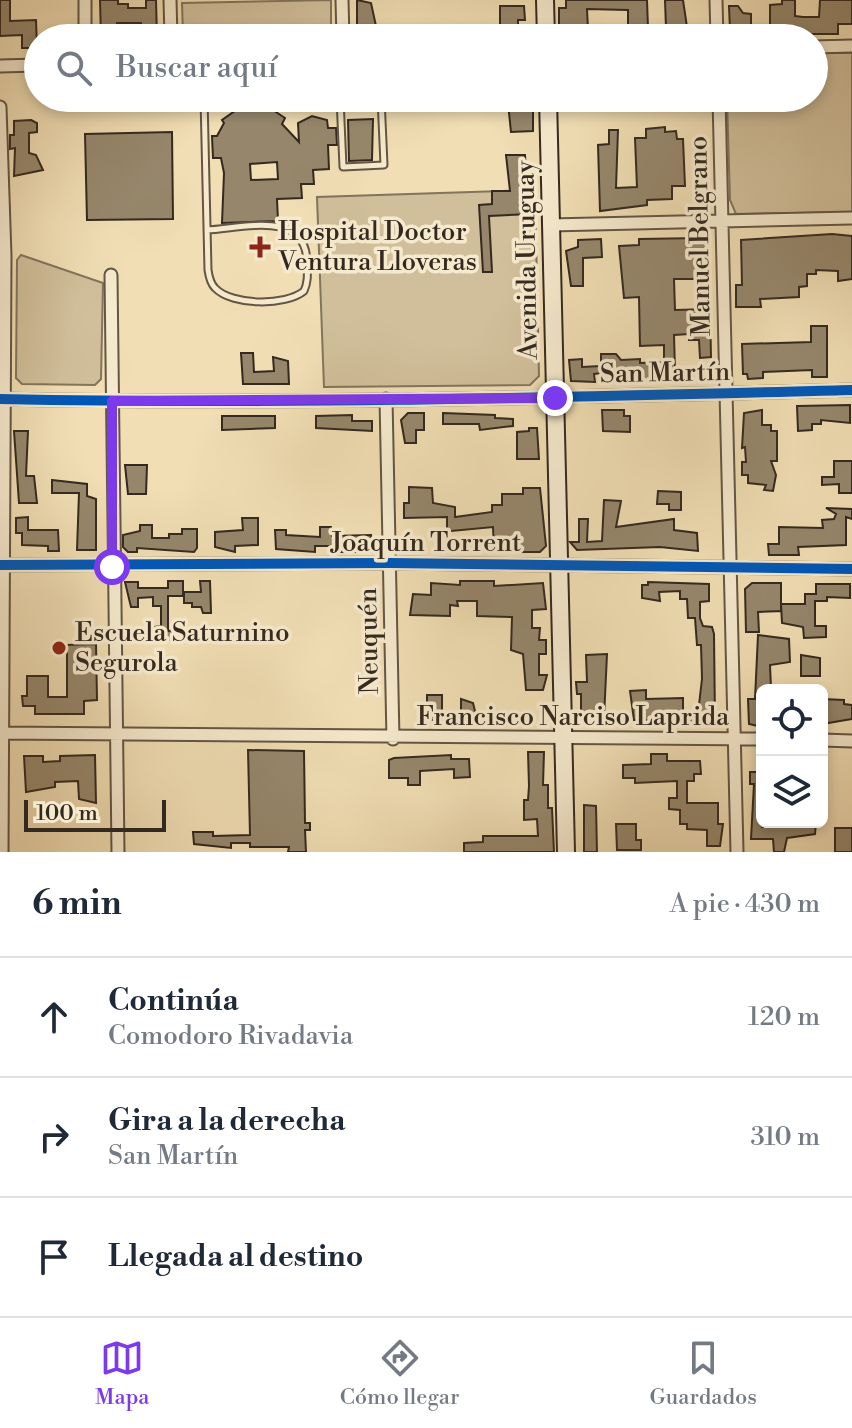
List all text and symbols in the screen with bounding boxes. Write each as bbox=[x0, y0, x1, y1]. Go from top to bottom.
search box bbox=[24, 24, 828, 112]
icon: search bbox=[52, 46, 96, 90]
text: Buscar aquí bbox=[116, 49, 278, 87]
street label: Manuel Belgrano bbox=[682, 136, 718, 336]
street label: Avenida Uruguay bbox=[509, 160, 545, 361]
place label: Hospital Doctor Ventura Lloveras bbox=[277, 216, 477, 278]
marker: Hospital Doctor Ventura Lloveras bbox=[249, 236, 271, 258]
street label: San Martín bbox=[600, 356, 730, 390]
route end bbox=[537, 380, 573, 416]
street label: Joaquín Torrent bbox=[330, 527, 521, 559]
route start bbox=[94, 549, 130, 585]
street label: Neuquén bbox=[352, 587, 386, 695]
place label: Escuela Saturnino Segurola bbox=[75, 617, 290, 679]
marker: Escuela Saturnino Segurola bbox=[50, 639, 68, 657]
map controls bbox=[756, 684, 828, 828]
button: locate bbox=[756, 684, 828, 756]
street label: Francisco Narciso Laprida bbox=[417, 701, 730, 733]
button: layers bbox=[756, 756, 828, 828]
scale bar bbox=[24, 796, 166, 832]
text: 100 m bbox=[36, 800, 98, 827]
text: 6 min bbox=[32, 883, 122, 925]
text: A pie · 430 m bbox=[670, 888, 820, 920]
text: Continúa bbox=[108, 982, 239, 1020]
icon: ahead bbox=[32, 995, 76, 1039]
text: 120 m bbox=[748, 1001, 820, 1033]
text: Comodoro Rivadavia bbox=[108, 1020, 353, 1052]
text: Gira a la derecha bbox=[108, 1102, 345, 1140]
icon: right bbox=[32, 1115, 76, 1159]
text: 310 m bbox=[751, 1121, 820, 1153]
text: San Martín bbox=[108, 1140, 238, 1172]
icon: arrive bbox=[32, 1235, 76, 1279]
text: Llegada al destino bbox=[108, 1238, 363, 1276]
tab: Mapa bbox=[95, 1336, 150, 1411]
tab: Cómo llegar bbox=[340, 1336, 459, 1411]
tab: Guardados bbox=[650, 1336, 757, 1411]

